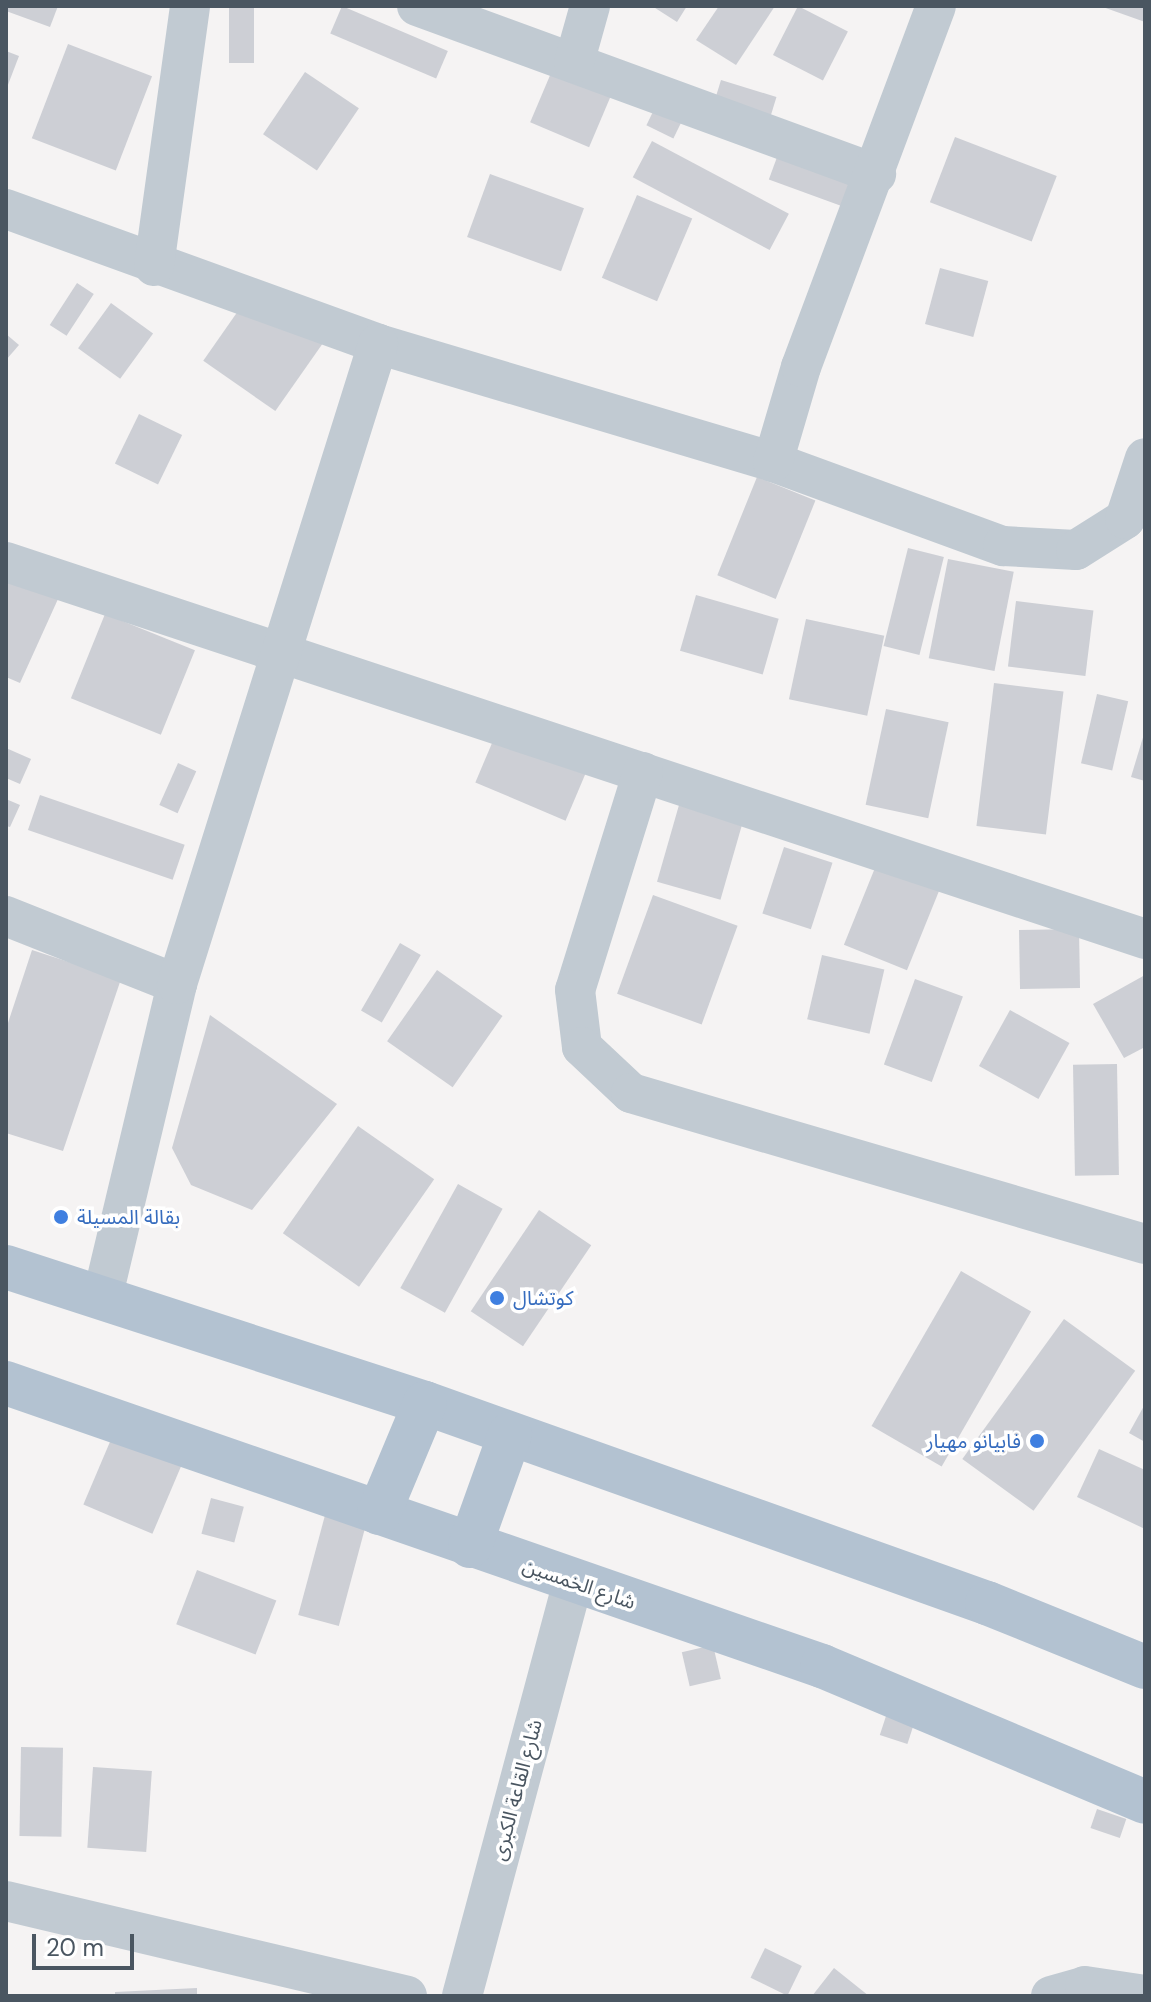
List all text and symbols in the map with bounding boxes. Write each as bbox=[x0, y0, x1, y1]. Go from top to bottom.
place label: بقالة المسيلة bbox=[77, 1205, 180, 1229]
marker: بقالة المسيلة bbox=[52, 1208, 70, 1226]
place label: كوتشال bbox=[513, 1286, 573, 1310]
marker: كوتشال bbox=[488, 1289, 506, 1307]
place label: فابيانو مهيار bbox=[926, 1429, 1021, 1453]
marker: فابيانو مهيار bbox=[1028, 1432, 1046, 1450]
street label: شارع الخمسين bbox=[519, 1554, 639, 1614]
street label: شارع القاعة الكبرى bbox=[487, 1717, 547, 1863]
scale bar bbox=[36, 1918, 138, 1968]
text: 20 m bbox=[46, 1932, 104, 1963]

